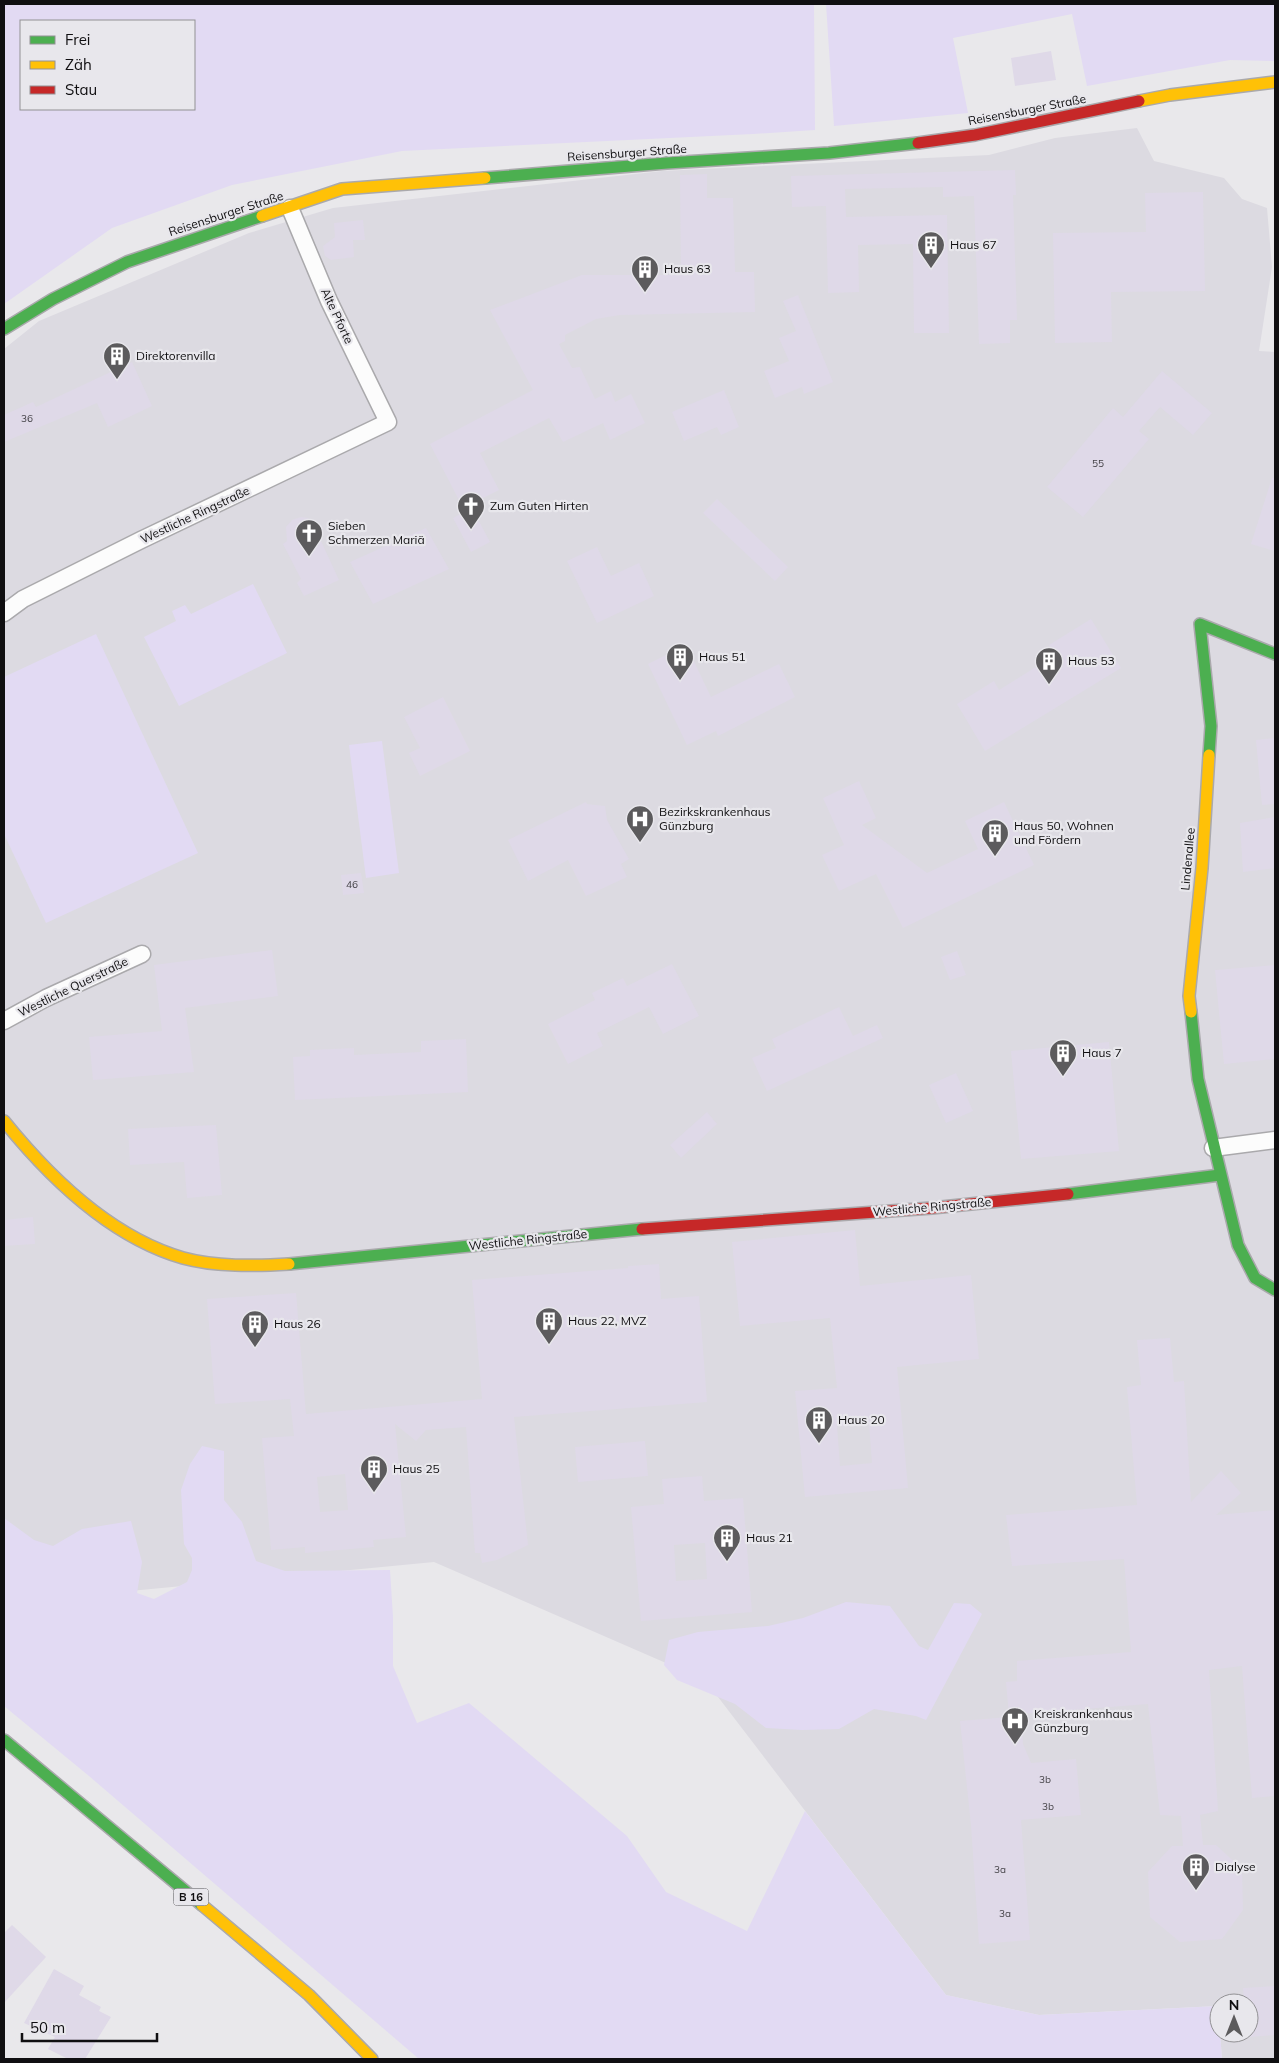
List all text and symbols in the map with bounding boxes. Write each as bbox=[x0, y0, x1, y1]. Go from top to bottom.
legend bbox=[20, 20, 195, 110]
text: Frei bbox=[65, 30, 90, 49]
text: Zäh bbox=[65, 55, 92, 74]
text: Stau bbox=[65, 80, 97, 99]
street label: Reisensburger Straße bbox=[967, 91, 1087, 128]
street label: Reisensburger Straße bbox=[567, 141, 687, 164]
street label: Reisensburger Straße bbox=[166, 188, 285, 239]
building icon: Haus 67 bbox=[916, 230, 946, 269]
place label: Haus 67 bbox=[950, 237, 997, 252]
building icon: Haus 63 bbox=[630, 254, 660, 293]
place label: Haus 63 bbox=[664, 261, 711, 276]
street label: Alte Pforte bbox=[318, 286, 357, 346]
building icon: Direktorenvilla bbox=[102, 341, 132, 380]
place label: Direktorenvilla bbox=[136, 348, 216, 363]
house number: 36 bbox=[21, 412, 33, 425]
house number: 55 bbox=[1092, 457, 1104, 470]
street label: Westliche Ringstraße bbox=[138, 483, 252, 546]
church icon: Zum Guten Hirten bbox=[456, 491, 486, 530]
place label: Zum Guten Hirten bbox=[490, 498, 589, 513]
church icon: Sieben Schmerzen Mariä bbox=[294, 518, 324, 557]
place label: Sieben Schmerzen Mariä bbox=[328, 518, 425, 547]
building icon: Haus 51 bbox=[665, 642, 695, 681]
building icon: Haus 53 bbox=[1034, 646, 1064, 685]
place label: Haus 51 bbox=[699, 649, 746, 664]
place label: Haus 53 bbox=[1068, 653, 1115, 668]
hospital icon: Bezirkskrankenhaus Günzburg bbox=[625, 804, 655, 843]
place label: Bezirkskrankenhaus Günzburg bbox=[659, 804, 771, 833]
building icon: Haus 50, Wohnen und Fördern bbox=[980, 818, 1010, 857]
place label: Haus 50, Wohnen und Fördern bbox=[1014, 818, 1114, 847]
street label: Lindenallee bbox=[1177, 827, 1198, 891]
house number: 46 bbox=[346, 878, 358, 891]
street label: Westliche Querstraße bbox=[15, 953, 130, 1020]
building icon: Haus 7 bbox=[1048, 1038, 1078, 1077]
place label: Haus 7 bbox=[1082, 1045, 1122, 1060]
street label: Westliche Ringstraße bbox=[872, 1194, 992, 1219]
street label: Westliche Ringstraße bbox=[468, 1226, 588, 1253]
building icon: Haus 22, MVZ bbox=[534, 1306, 564, 1345]
building icon: Haus 26 bbox=[240, 1309, 270, 1348]
place label: Haus 22, MVZ bbox=[568, 1313, 647, 1328]
place label: Haus 26 bbox=[274, 1316, 321, 1331]
building icon: Haus 20 bbox=[804, 1405, 834, 1444]
place label: Haus 20 bbox=[838, 1412, 885, 1427]
building icon: Haus 25 bbox=[359, 1454, 389, 1493]
place label: Haus 25 bbox=[393, 1461, 440, 1476]
building icon: Haus 21 bbox=[712, 1523, 742, 1562]
place label: Haus 21 bbox=[746, 1530, 793, 1545]
hospital icon: Kreiskrankenhaus Günzburg bbox=[1000, 1706, 1030, 1745]
place label: Kreiskrankenhaus Günzburg bbox=[1034, 1706, 1133, 1735]
house number: 3b bbox=[1039, 1773, 1051, 1786]
house number: 3b bbox=[1042, 1800, 1054, 1813]
building icon: Dialyse bbox=[1181, 1852, 1211, 1891]
place label: Dialyse bbox=[1215, 1859, 1256, 1874]
house number: 3a bbox=[994, 1863, 1006, 1876]
road number: B 16 bbox=[174, 1888, 208, 1905]
house number: 3a bbox=[999, 1907, 1011, 1920]
north arrow bbox=[1209, 1993, 1259, 2043]
text: N bbox=[1229, 1996, 1239, 2014]
scale bar bbox=[22, 2010, 158, 2042]
text: 50 m bbox=[30, 2018, 65, 2037]

